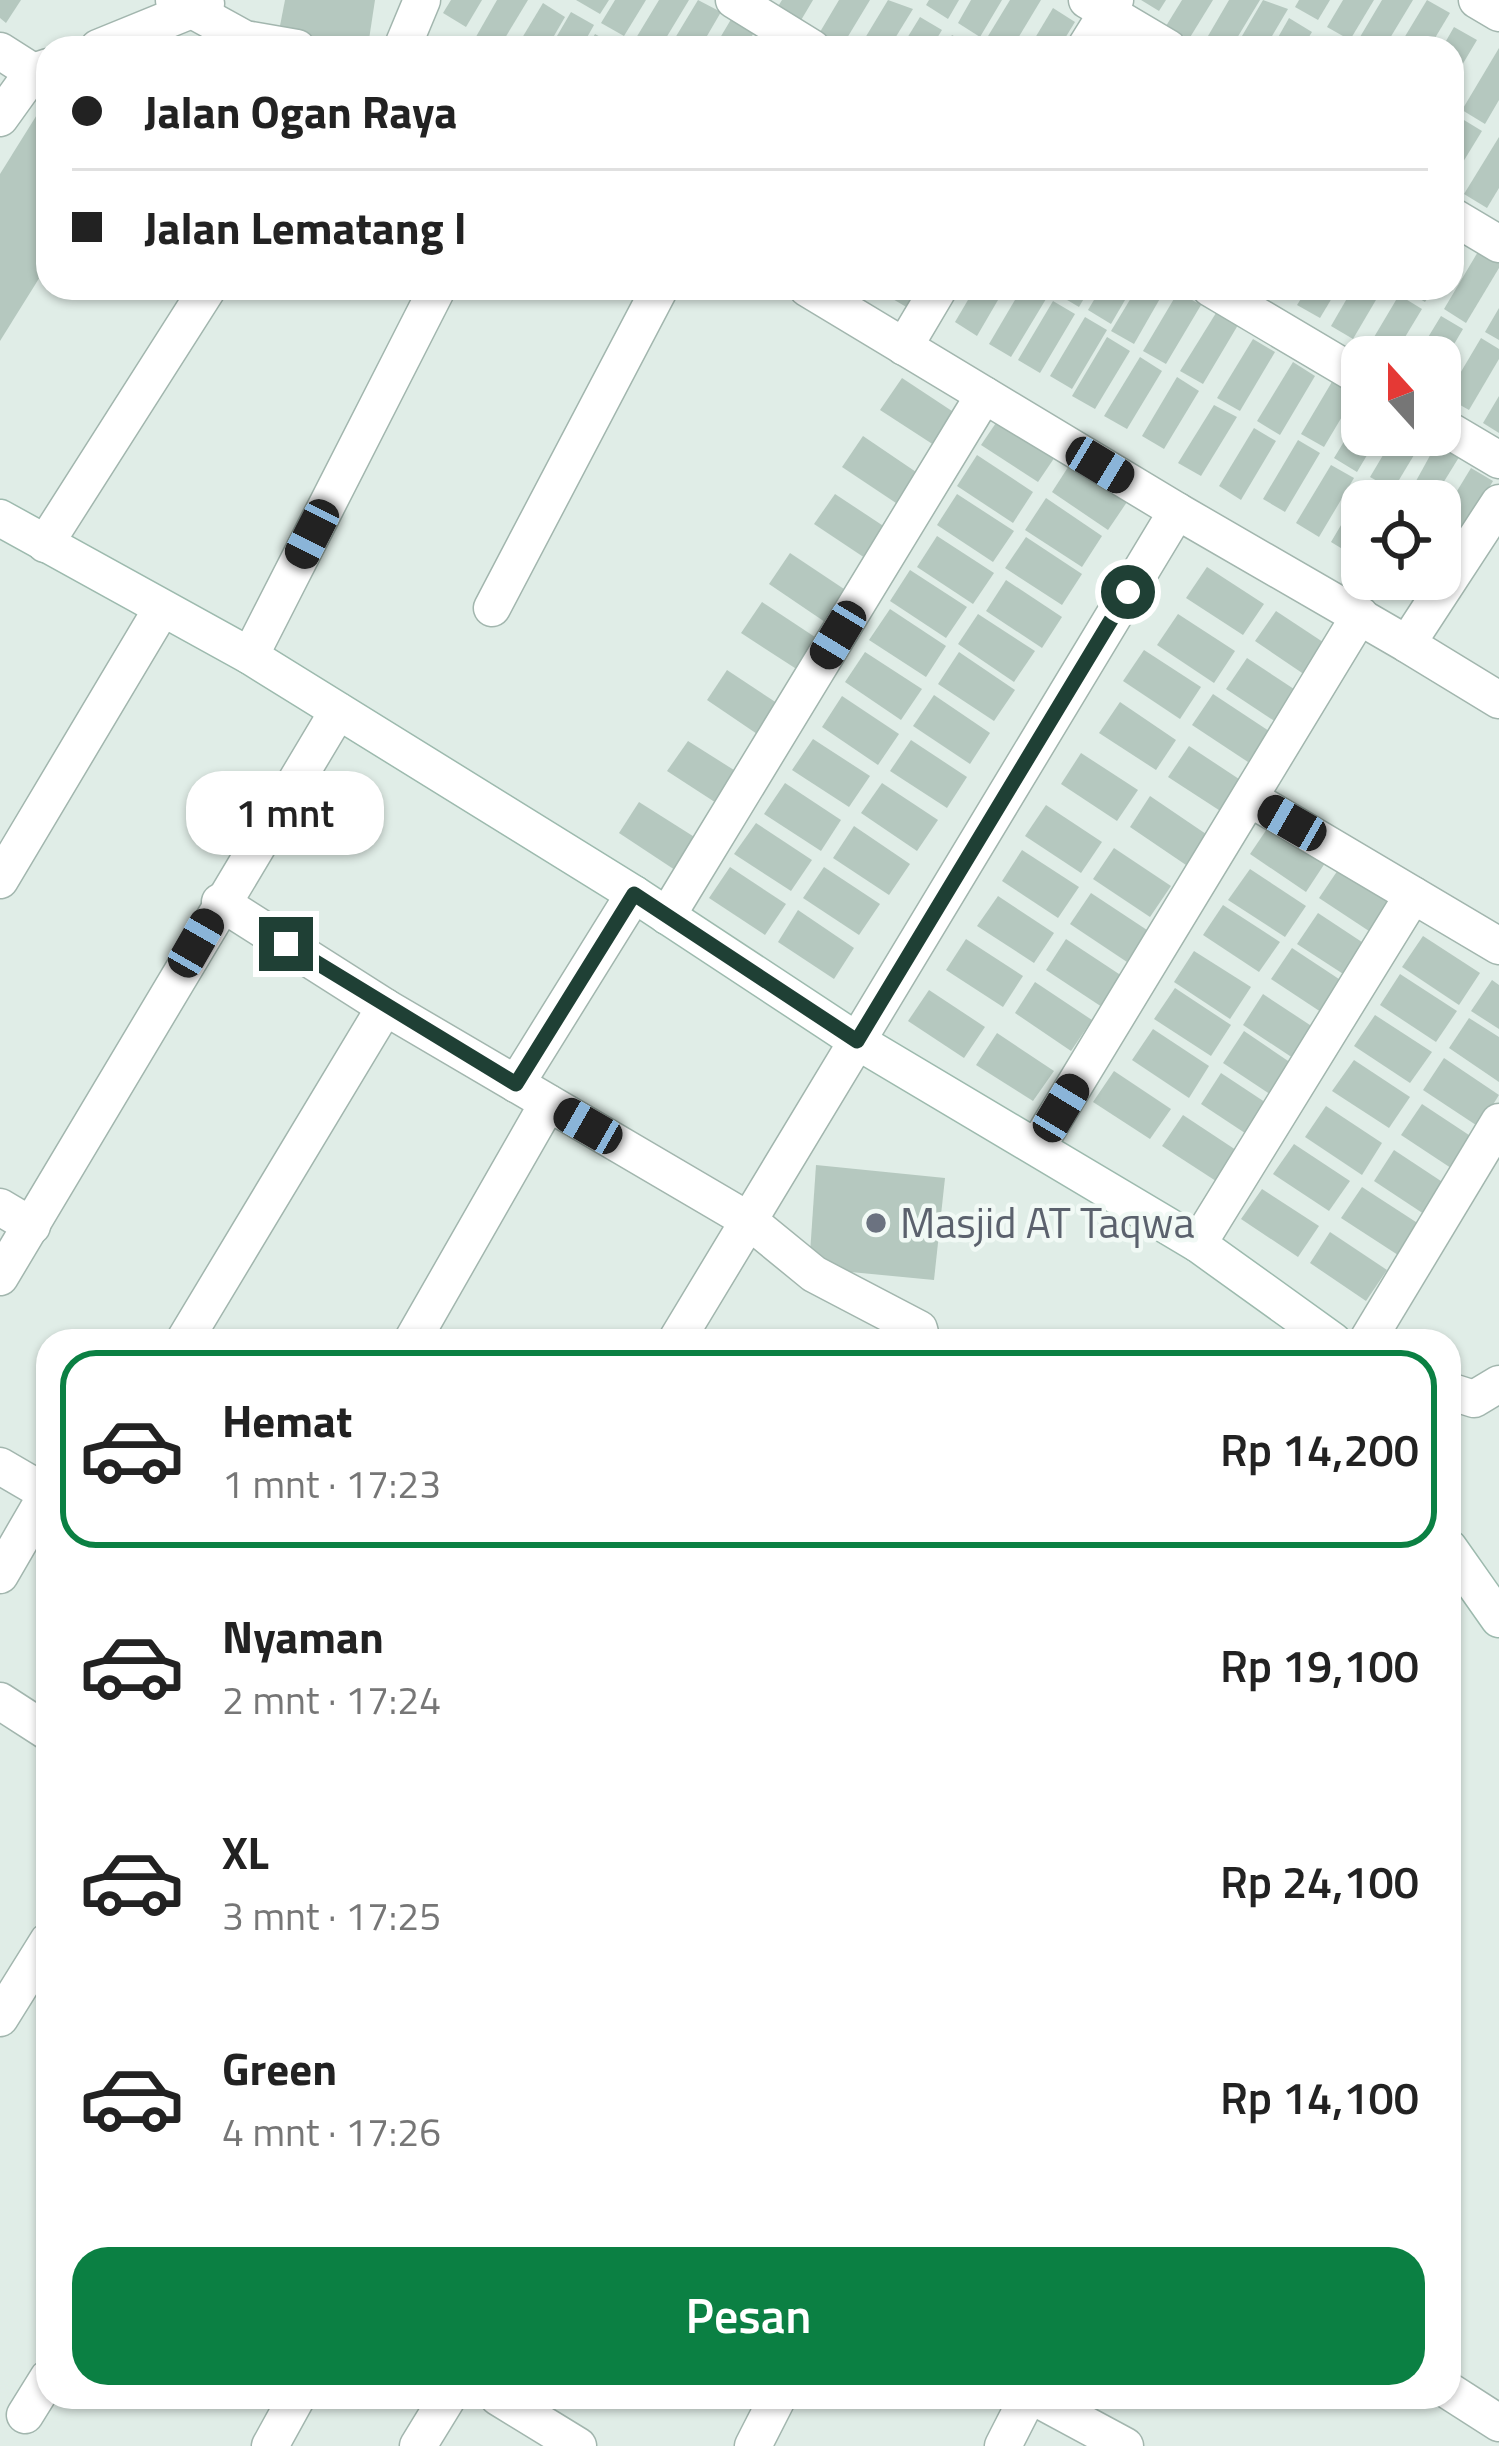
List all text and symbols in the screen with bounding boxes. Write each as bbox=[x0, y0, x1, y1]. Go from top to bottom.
text: Jalan Ogan Raya bbox=[144, 77, 457, 145]
text: Jalan Lematang I bbox=[144, 193, 467, 261]
north arrow bbox=[1341, 336, 1461, 456]
map controls bbox=[1341, 336, 1461, 600]
car bbox=[1060, 431, 1140, 499]
button: locate bbox=[1341, 480, 1461, 600]
car bbox=[280, 494, 344, 574]
route start bbox=[1101, 565, 1155, 619]
car bbox=[804, 595, 872, 675]
callout: 1 mnt bbox=[187, 770, 385, 854]
text: 1 mnt bbox=[236, 783, 334, 842]
car bbox=[1252, 789, 1332, 857]
car bbox=[162, 903, 230, 983]
route end bbox=[259, 917, 313, 971]
car bbox=[1027, 1068, 1095, 1148]
car bbox=[548, 1092, 628, 1160]
place label: Masjid AT Taqwa bbox=[900, 1190, 1194, 1254]
marker: Masjid AT Taqwa bbox=[863, 1210, 889, 1236]
text: Hemat bbox=[222, 1386, 352, 1454]
icon: car bbox=[78, 1395, 186, 1503]
text: Rp 14,200 bbox=[1220, 1415, 1419, 1483]
text: 1 mnt · 17:23 bbox=[222, 1454, 441, 1513]
text: Nyaman bbox=[222, 1602, 384, 1670]
icon: car bbox=[78, 1611, 186, 1719]
text: Rp 19,100 bbox=[1220, 1631, 1419, 1699]
text: 2 mnt · 17:24 bbox=[222, 1670, 441, 1729]
text: XL bbox=[222, 1818, 269, 1886]
icon: car bbox=[78, 1827, 186, 1935]
text: Rp 24,100 bbox=[1220, 1847, 1419, 1915]
text: 3 mnt · 17:25 bbox=[222, 1886, 441, 1945]
text: Green bbox=[222, 2034, 337, 2102]
icon: car bbox=[78, 2043, 186, 2151]
text: Rp 14,100 bbox=[1220, 2063, 1419, 2131]
text: 4 mnt · 17:26 bbox=[222, 2102, 441, 2161]
button: Pesan bbox=[72, 2247, 1425, 2385]

